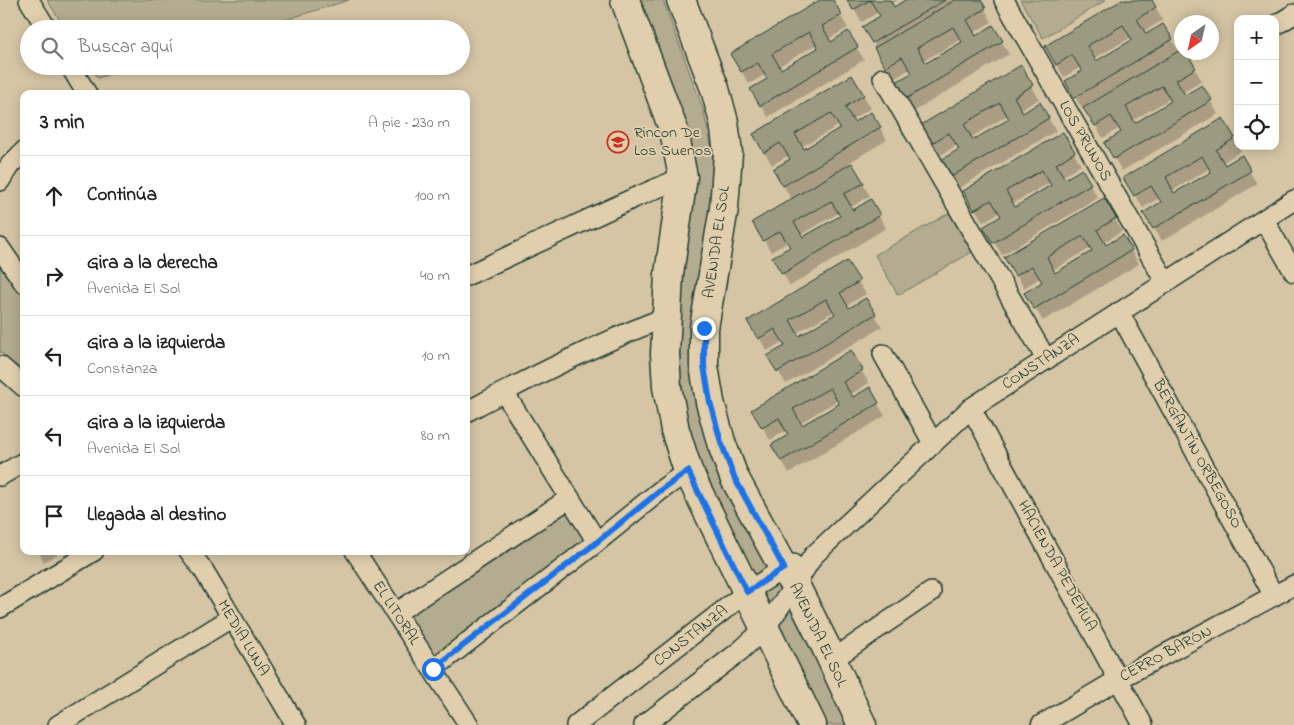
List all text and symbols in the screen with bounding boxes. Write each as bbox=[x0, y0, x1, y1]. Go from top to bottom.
north arrow bbox=[1174, 15, 1219, 60]
map controls bbox=[1234, 15, 1279, 150]
button: + bbox=[1234, 15, 1279, 60]
search box bbox=[20, 20, 470, 75]
icon: search bbox=[38, 34, 66, 62]
text: Buscar aquí bbox=[78, 34, 173, 61]
button: − bbox=[1234, 60, 1279, 105]
street label: LOS PRUNOS bbox=[1052, 96, 1118, 186]
button: locate bbox=[1234, 105, 1279, 150]
text: 3 min bbox=[40, 108, 84, 138]
text: A pie · 230 m bbox=[368, 111, 450, 135]
place label: Rincon De Los Suenos bbox=[634, 121, 711, 163]
school or university icon: Rincon De Los Suenos bbox=[606, 130, 630, 154]
icon: ahead bbox=[40, 182, 68, 210]
text: Continúa bbox=[87, 182, 157, 209]
text: 100 m bbox=[415, 184, 450, 208]
street label: AVENIDA EL SOL bbox=[697, 184, 737, 300]
text: Gira a la derecha bbox=[87, 250, 218, 277]
icon: right bbox=[40, 262, 68, 290]
text: 40 m bbox=[420, 264, 450, 288]
text: Avenida El Sol bbox=[87, 277, 180, 301]
route end bbox=[693, 317, 716, 340]
street label: CONSTANZA bbox=[997, 328, 1085, 396]
text: Gira a la izquierda bbox=[87, 330, 225, 357]
icon: left bbox=[40, 342, 68, 370]
text: 10 m bbox=[422, 344, 450, 368]
text: Constanza bbox=[87, 357, 157, 381]
street label: BERGANTÍN ORBEGOSO bbox=[1145, 374, 1248, 533]
text: Gira a la izquierda bbox=[87, 410, 225, 437]
icon: left bbox=[40, 422, 68, 450]
text: 80 m bbox=[421, 424, 450, 448]
text: Avenida El Sol bbox=[87, 437, 180, 461]
street label: HACIENDA PEDEHUA bbox=[1011, 496, 1103, 636]
icon: arrive bbox=[40, 502, 68, 530]
text: Llegada al destino bbox=[87, 502, 226, 529]
street label: EL LITORAL bbox=[366, 576, 426, 650]
street label: AVENIDA EL SOL bbox=[782, 579, 854, 691]
street label: MEDIA LUNA bbox=[211, 595, 275, 681]
street label: CONSTANZA bbox=[649, 599, 733, 673]
street label: CERRO BARÓN bbox=[1115, 620, 1217, 688]
route start bbox=[422, 658, 445, 681]

